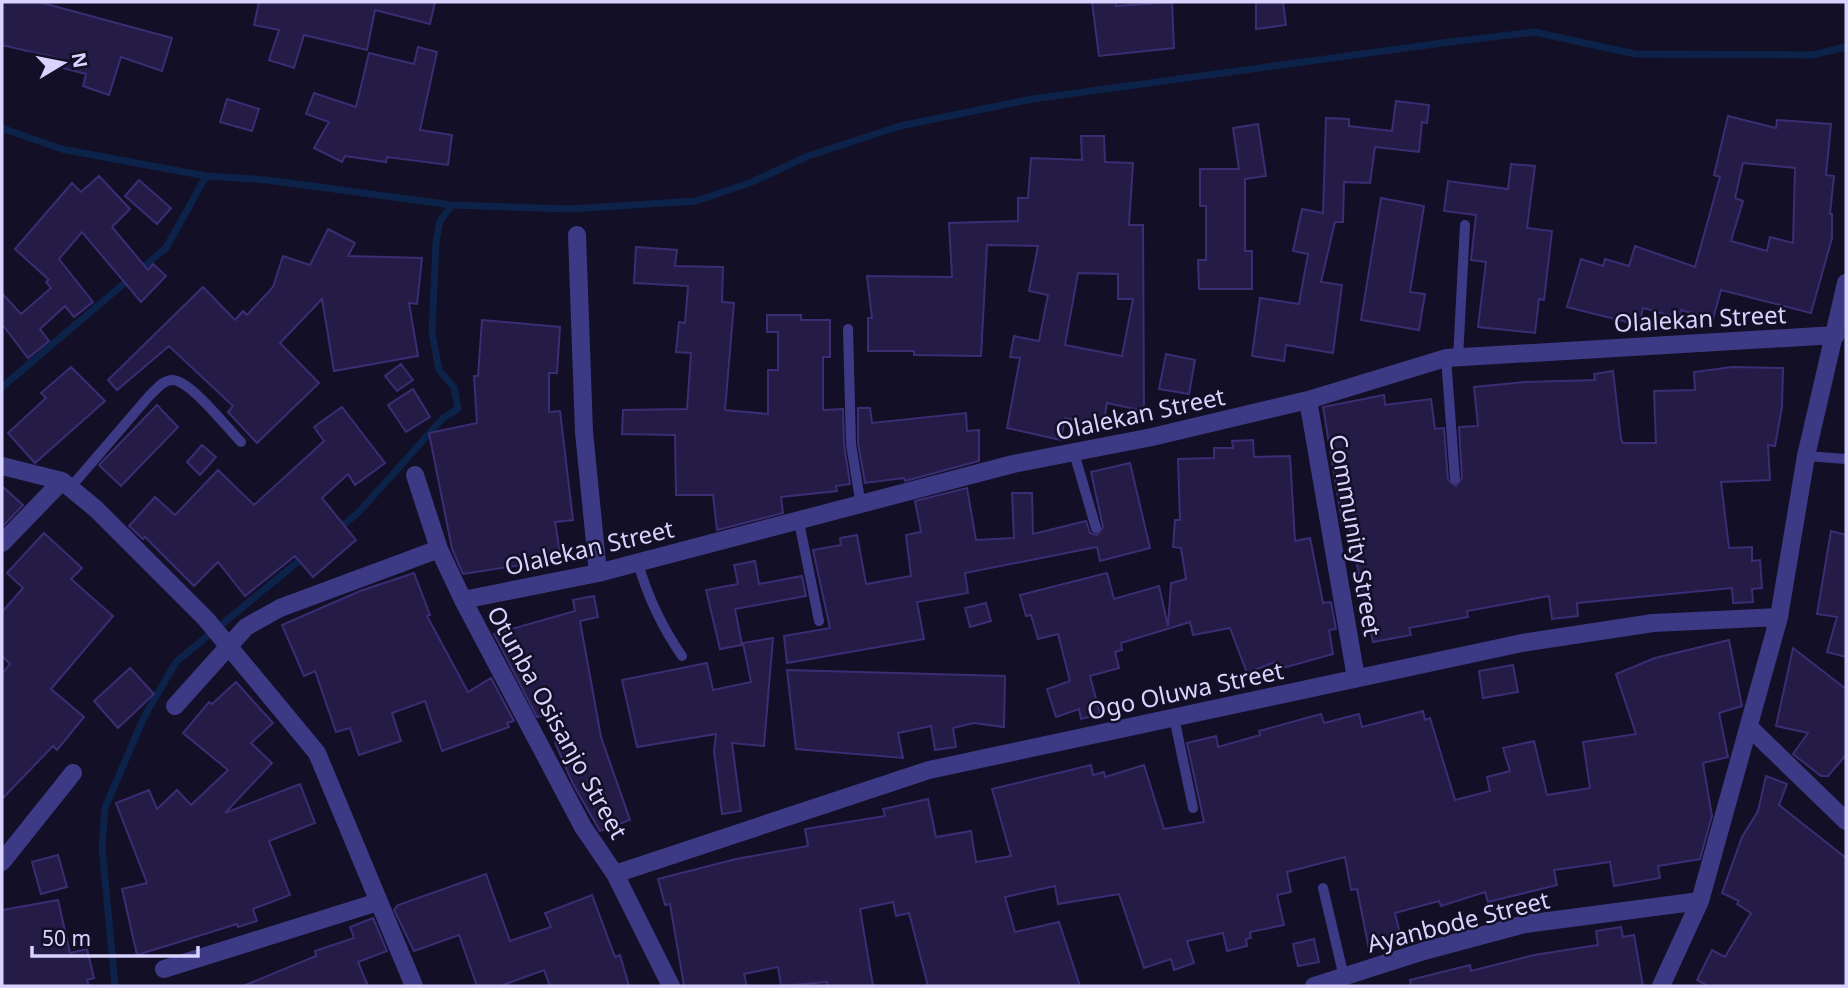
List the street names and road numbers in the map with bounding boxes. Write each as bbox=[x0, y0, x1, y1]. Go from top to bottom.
street label: Olalekan Street bbox=[1613, 297, 1787, 339]
street label: Olalekan Street bbox=[1052, 379, 1228, 447]
street label: Community Street bbox=[1322, 431, 1390, 639]
street label: Olalekan Street bbox=[501, 511, 677, 582]
street label: Otunba Osisanjo Street bbox=[480, 600, 636, 845]
street label: Ogo Oluwa Street bbox=[1084, 653, 1286, 727]
street label: Ayanbode Street bbox=[1363, 882, 1553, 960]

